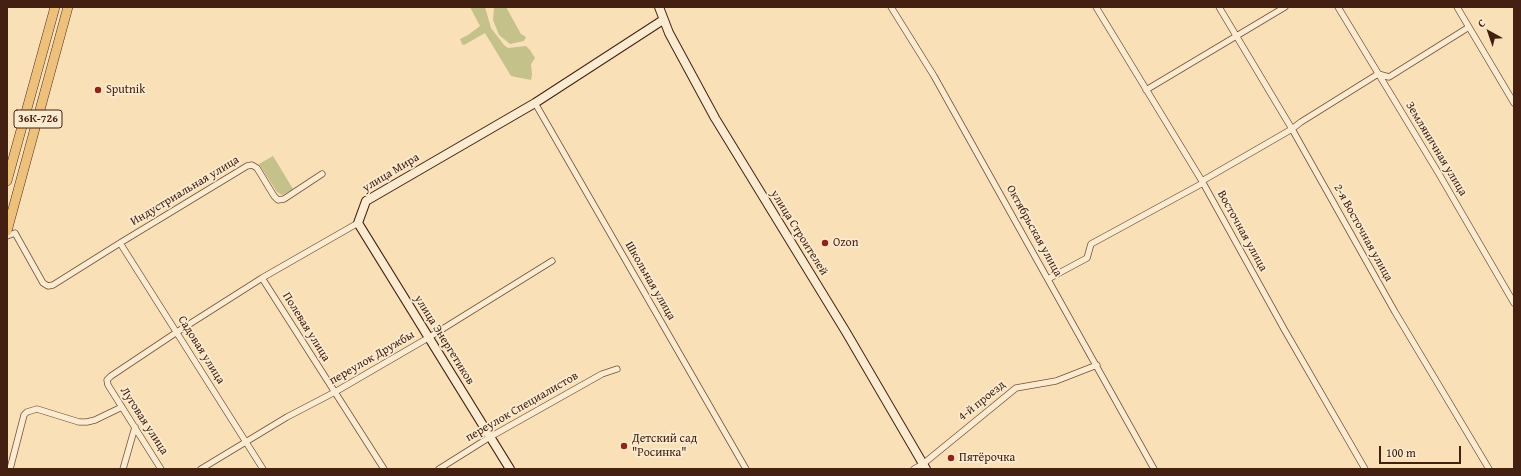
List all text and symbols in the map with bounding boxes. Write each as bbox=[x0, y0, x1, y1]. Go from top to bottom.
north arrow bbox=[1469, 12, 1509, 52]
text: С bbox=[1474, 15, 1489, 31]
place label: Sputnik bbox=[106, 83, 145, 97]
marker: Sputnik bbox=[93, 85, 103, 95]
street label: Земляничная улица bbox=[1402, 99, 1470, 199]
road number: 36К-726 bbox=[14, 110, 62, 128]
street label: улица Мира bbox=[360, 150, 422, 196]
street label: Индустриальная улица bbox=[128, 153, 242, 229]
street label: 2-я Восточная улица bbox=[1330, 182, 1396, 284]
street label: Октябрьская улица bbox=[1003, 183, 1065, 279]
street label: улица Строителей bbox=[767, 188, 831, 278]
street label: Восточная улица bbox=[1214, 188, 1270, 274]
place label: Ozon bbox=[833, 236, 858, 250]
marker: Ozon bbox=[820, 238, 830, 248]
street label: Школьная улица bbox=[622, 239, 678, 323]
street label: Полевая улица bbox=[279, 290, 333, 364]
street label: улица Энергетиков bbox=[411, 293, 477, 387]
street label: Садовая улица bbox=[174, 313, 228, 387]
street label: переулок Дружбы bbox=[327, 328, 417, 388]
street label: переулок Специалистов bbox=[463, 369, 581, 445]
street label: 4-й проезд bbox=[956, 378, 1008, 424]
street label: Луговая улица bbox=[117, 385, 171, 457]
place label: Детский сад "Росинка" bbox=[632, 432, 697, 460]
scale bar bbox=[1381, 438, 1463, 464]
marker: Детский сад "Росинка" bbox=[619, 441, 629, 451]
text: 100 m bbox=[1386, 444, 1416, 461]
place label: Пятёрочка bbox=[959, 451, 1015, 465]
marker: Пятёрочка bbox=[946, 453, 956, 463]

